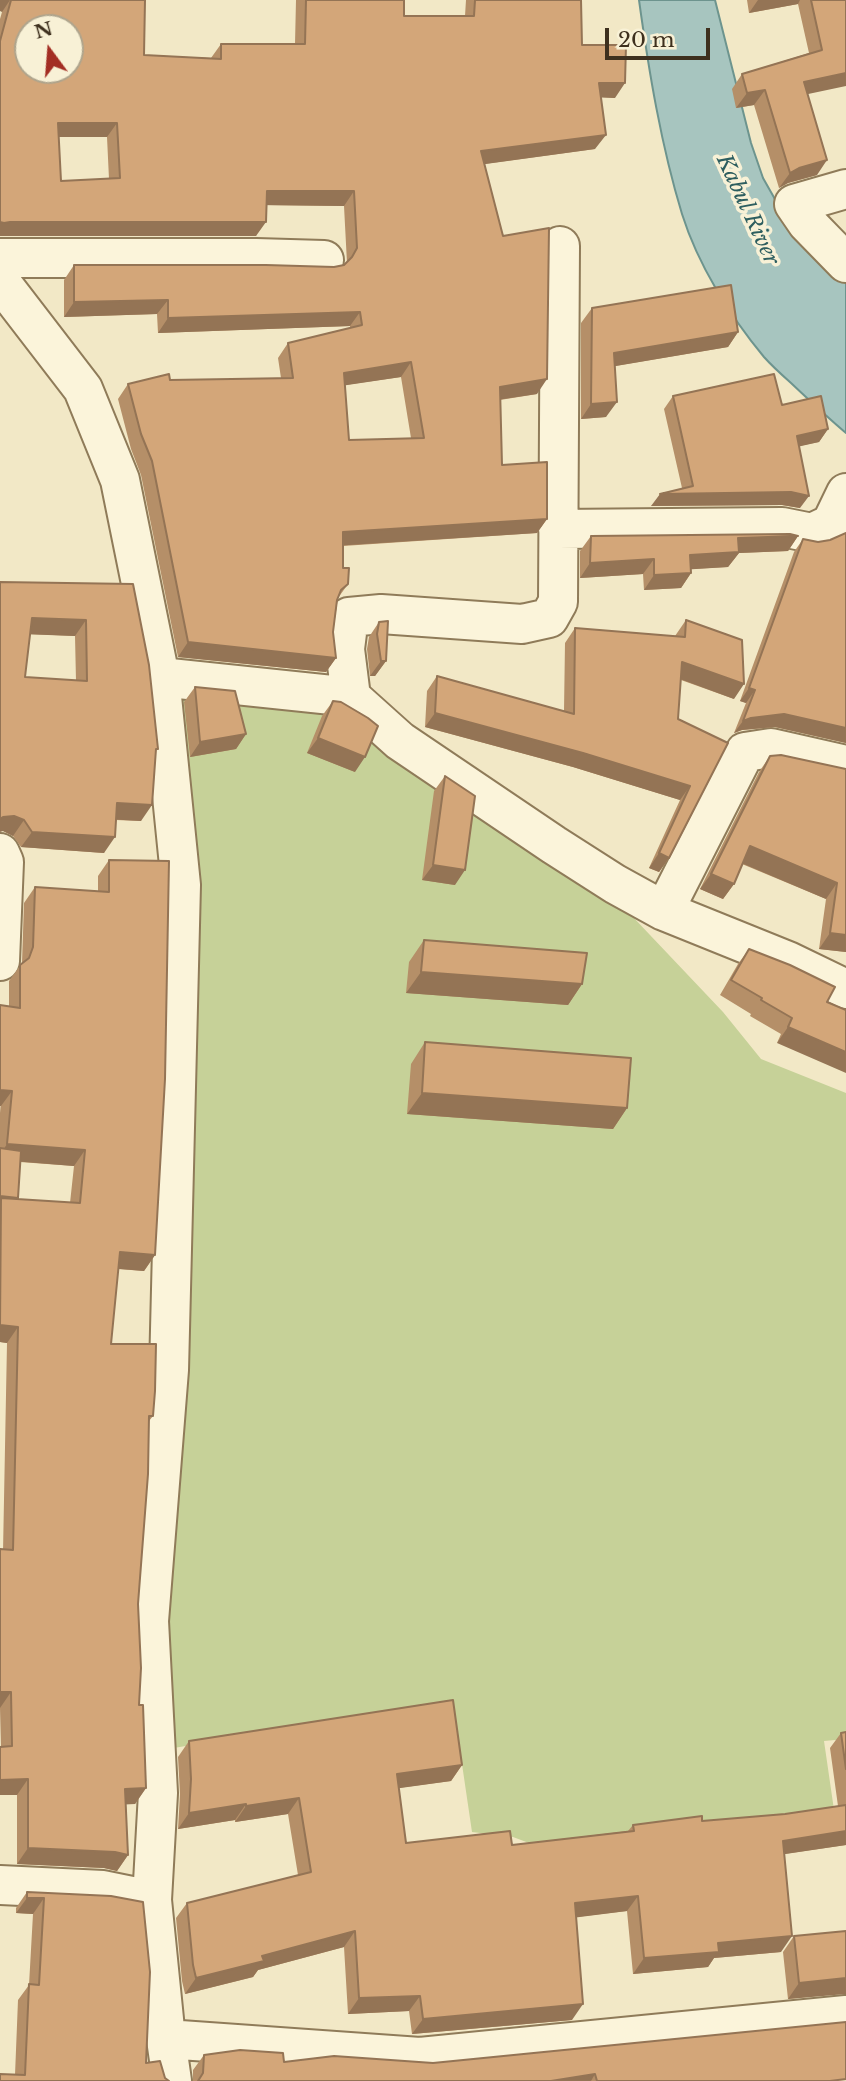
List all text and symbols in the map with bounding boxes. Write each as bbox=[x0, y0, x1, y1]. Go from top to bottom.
north arrow bbox=[14, 14, 84, 84]
scale bar bbox=[608, 14, 713, 58]
text: N bbox=[32, 17, 55, 44]
text: 20 m bbox=[618, 27, 675, 53]
water label: Kabul River bbox=[710, 151, 784, 269]

